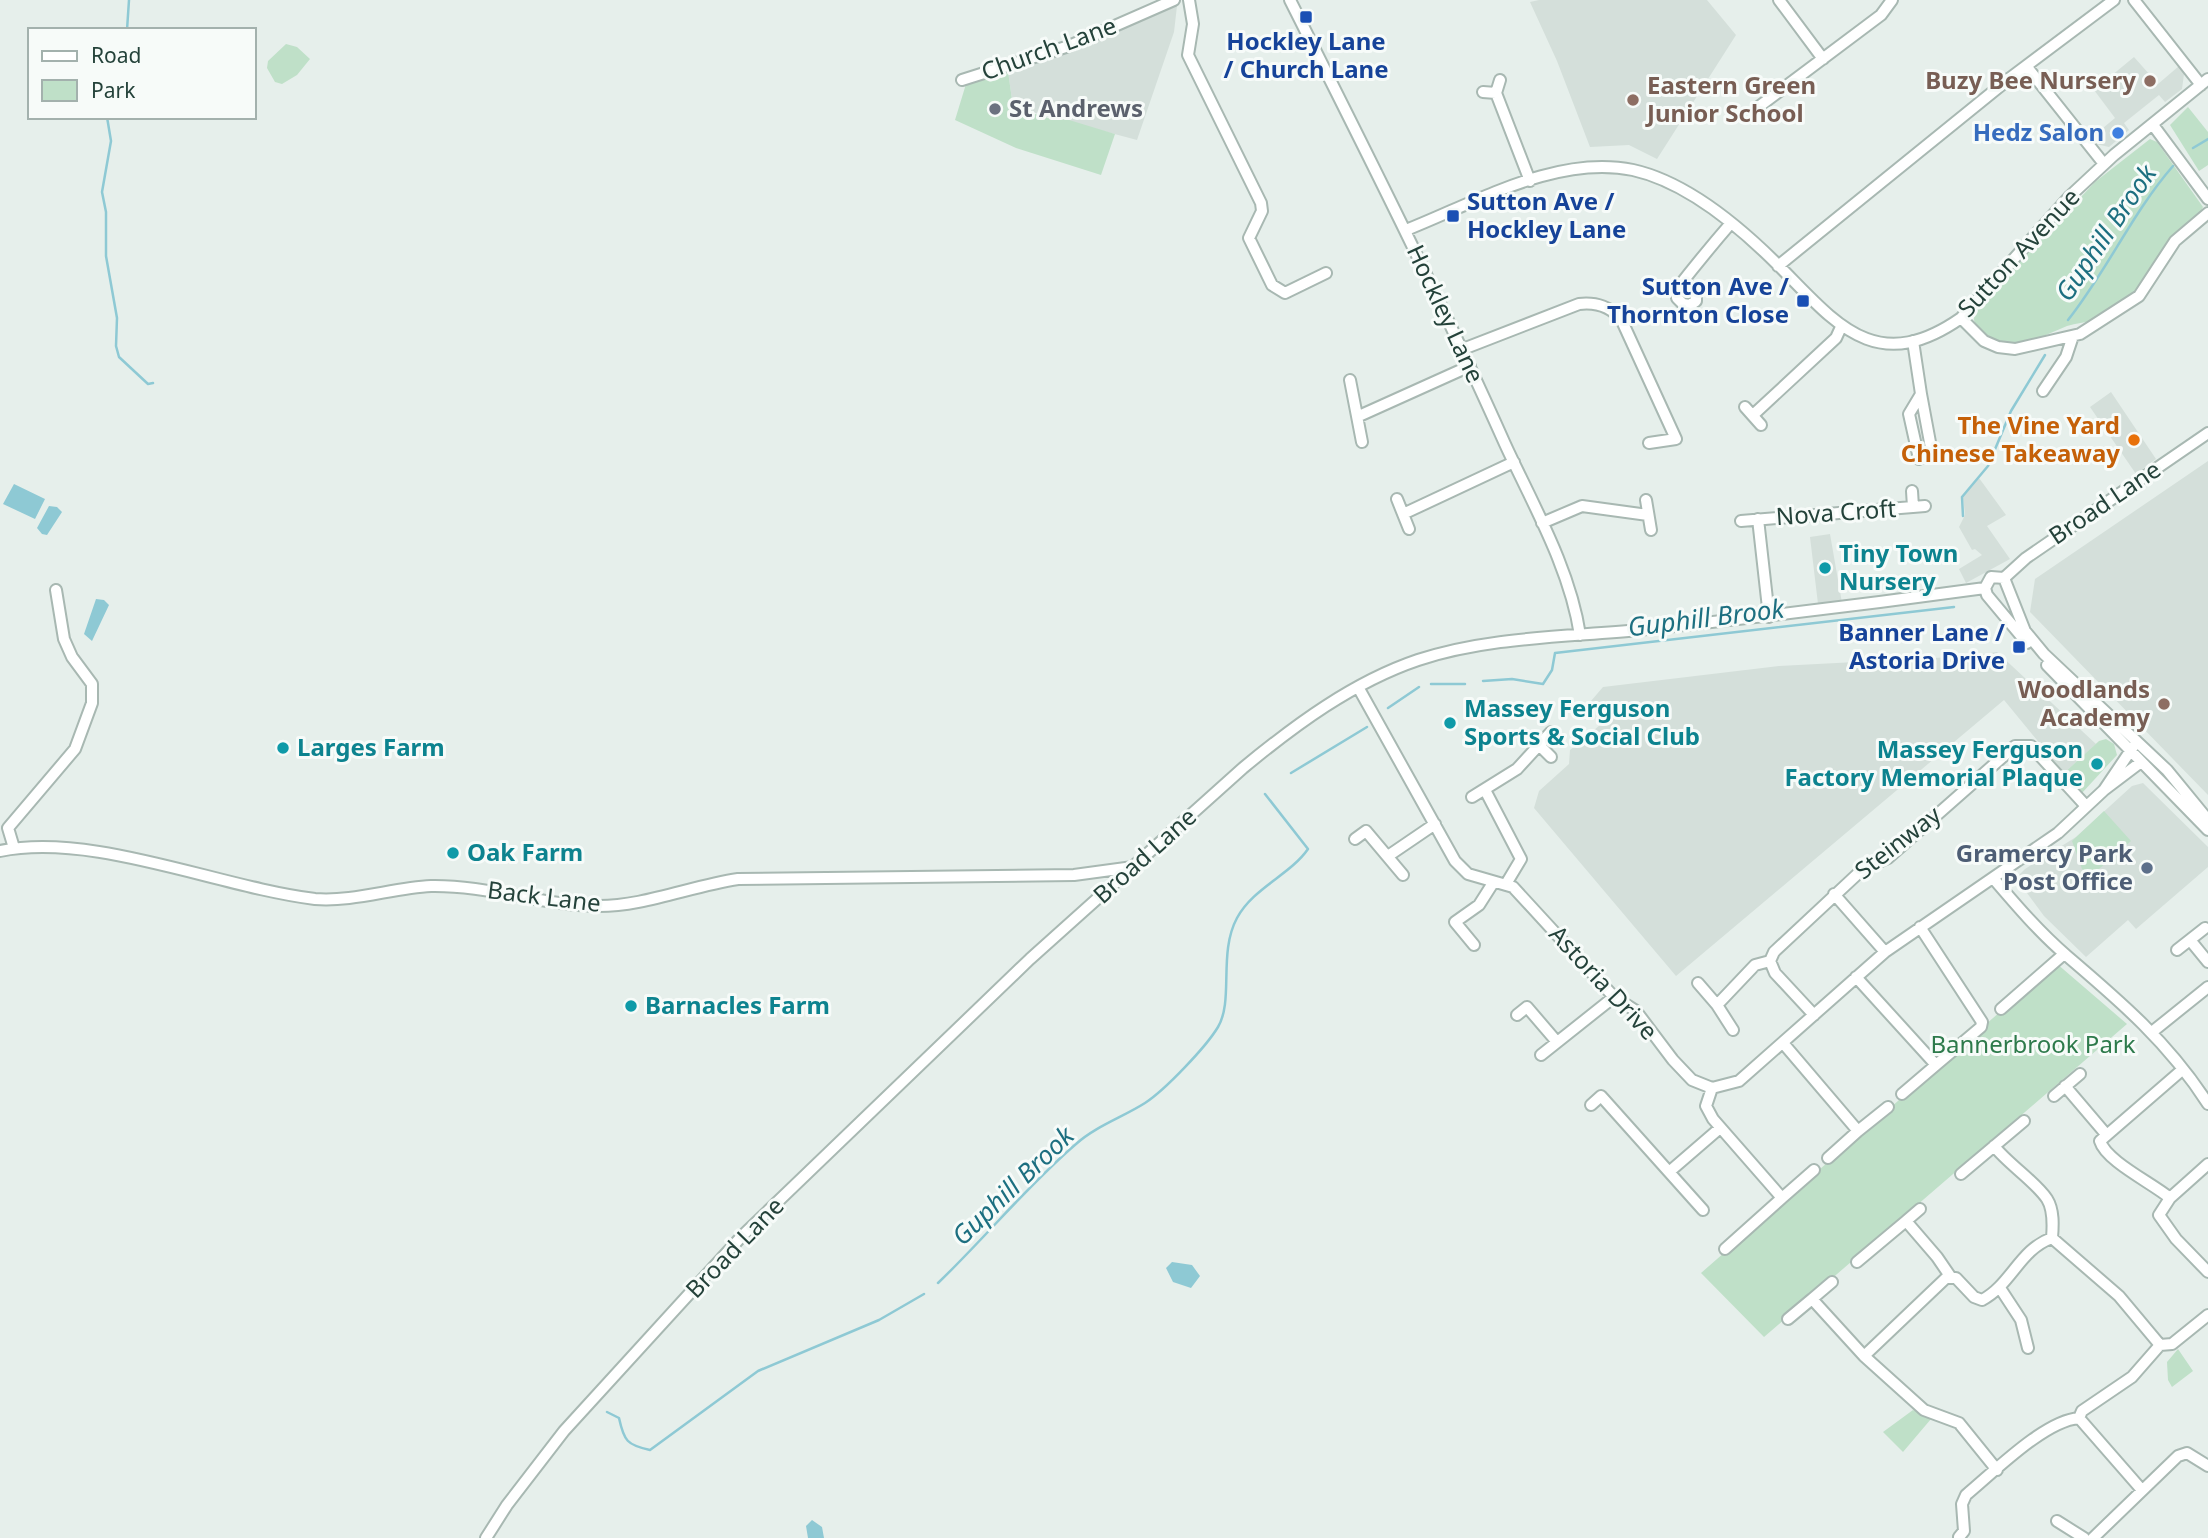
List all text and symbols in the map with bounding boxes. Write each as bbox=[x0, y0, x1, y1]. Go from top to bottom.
street label: Church Lane bbox=[976, 8, 1121, 87]
marker: Hockley Lane / Church Lane bbox=[1298, 9, 1314, 25]
place label: Hockley Lane / Church Lane bbox=[1224, 24, 1389, 85]
legend bbox=[28, 28, 256, 119]
text: Road bbox=[91, 41, 141, 69]
place label: Buzy Bee Nursery bbox=[1925, 63, 2136, 96]
place label: Eastern Green Junior School bbox=[1645, 68, 1816, 129]
marker: Buzy Bee Nursery bbox=[2142, 73, 2158, 89]
text: Park bbox=[91, 76, 136, 104]
place label: St Andrews bbox=[1009, 91, 1143, 124]
marker: Eastern Green Junior School bbox=[1625, 92, 1641, 108]
marker: St Andrews bbox=[987, 101, 1003, 117]
place label: Hedz Salon bbox=[1973, 115, 2104, 148]
marker: Hedz Salon bbox=[2110, 125, 2126, 141]
water label: Guphill Brook bbox=[2046, 156, 2165, 308]
street label: Sutton Avenue bbox=[1950, 180, 2086, 324]
place label: Sutton Ave / Hockley Lane bbox=[1467, 184, 1626, 245]
marker: Sutton Ave / Hockley Lane bbox=[1445, 208, 1461, 224]
street label: Hockley Lane bbox=[1400, 239, 1493, 388]
place label: Sutton Ave / Thornton Close bbox=[1607, 269, 1789, 330]
marker: Sutton Ave / Thornton Close bbox=[1795, 293, 1811, 309]
place label: The Vine Yard Chinese Takeaway bbox=[1901, 408, 2120, 469]
marker: The Vine Yard Chinese Takeaway bbox=[2126, 432, 2142, 448]
street label: Broad Lane bbox=[2042, 452, 2167, 551]
street label: Nova Croft bbox=[1775, 491, 1897, 532]
place label: Tiny Town Nursery bbox=[1839, 536, 1958, 597]
marker: Tiny Town Nursery bbox=[1817, 560, 1833, 576]
water label: Guphill Brook bbox=[1626, 589, 1787, 644]
place label: Banner Lane / Astoria Drive bbox=[1838, 615, 2005, 676]
marker: Banner Lane / Astoria Drive bbox=[2011, 639, 2027, 655]
place label: Woodlands Academy bbox=[2018, 672, 2150, 733]
place label: Massey Ferguson Sports & Social Club bbox=[1464, 691, 1700, 752]
marker: Woodlands Academy bbox=[2156, 696, 2172, 712]
marker: Massey Ferguson Sports & Social Club bbox=[1442, 715, 1458, 731]
place label: Larges Farm bbox=[297, 730, 445, 763]
place label: Massey Ferguson Factory Memorial Plaque bbox=[1784, 732, 2083, 793]
marker: Larges Farm bbox=[275, 740, 291, 756]
marker: Massey Ferguson Factory Memorial Plaque bbox=[2089, 756, 2105, 772]
street label: Steinway bbox=[1847, 797, 1948, 886]
street label: Broad Lane bbox=[1085, 800, 1203, 910]
place label: Oak Farm bbox=[467, 835, 583, 868]
place label: Gramercy Park Post Office bbox=[1956, 836, 2133, 897]
marker: Oak Farm bbox=[445, 845, 461, 861]
marker: Gramercy Park Post Office bbox=[2139, 860, 2155, 876]
street label: Back Lane bbox=[486, 872, 603, 919]
street label: Astoria Drive bbox=[1543, 918, 1666, 1046]
place label: Barnacles Farm bbox=[645, 988, 830, 1021]
marker: Barnacles Farm bbox=[623, 998, 639, 1014]
park label: Bannerbrook Park bbox=[1930, 1027, 2136, 1060]
water label: Guphill Brook bbox=[943, 1117, 1082, 1253]
street label: Broad Lane bbox=[677, 1189, 790, 1305]

